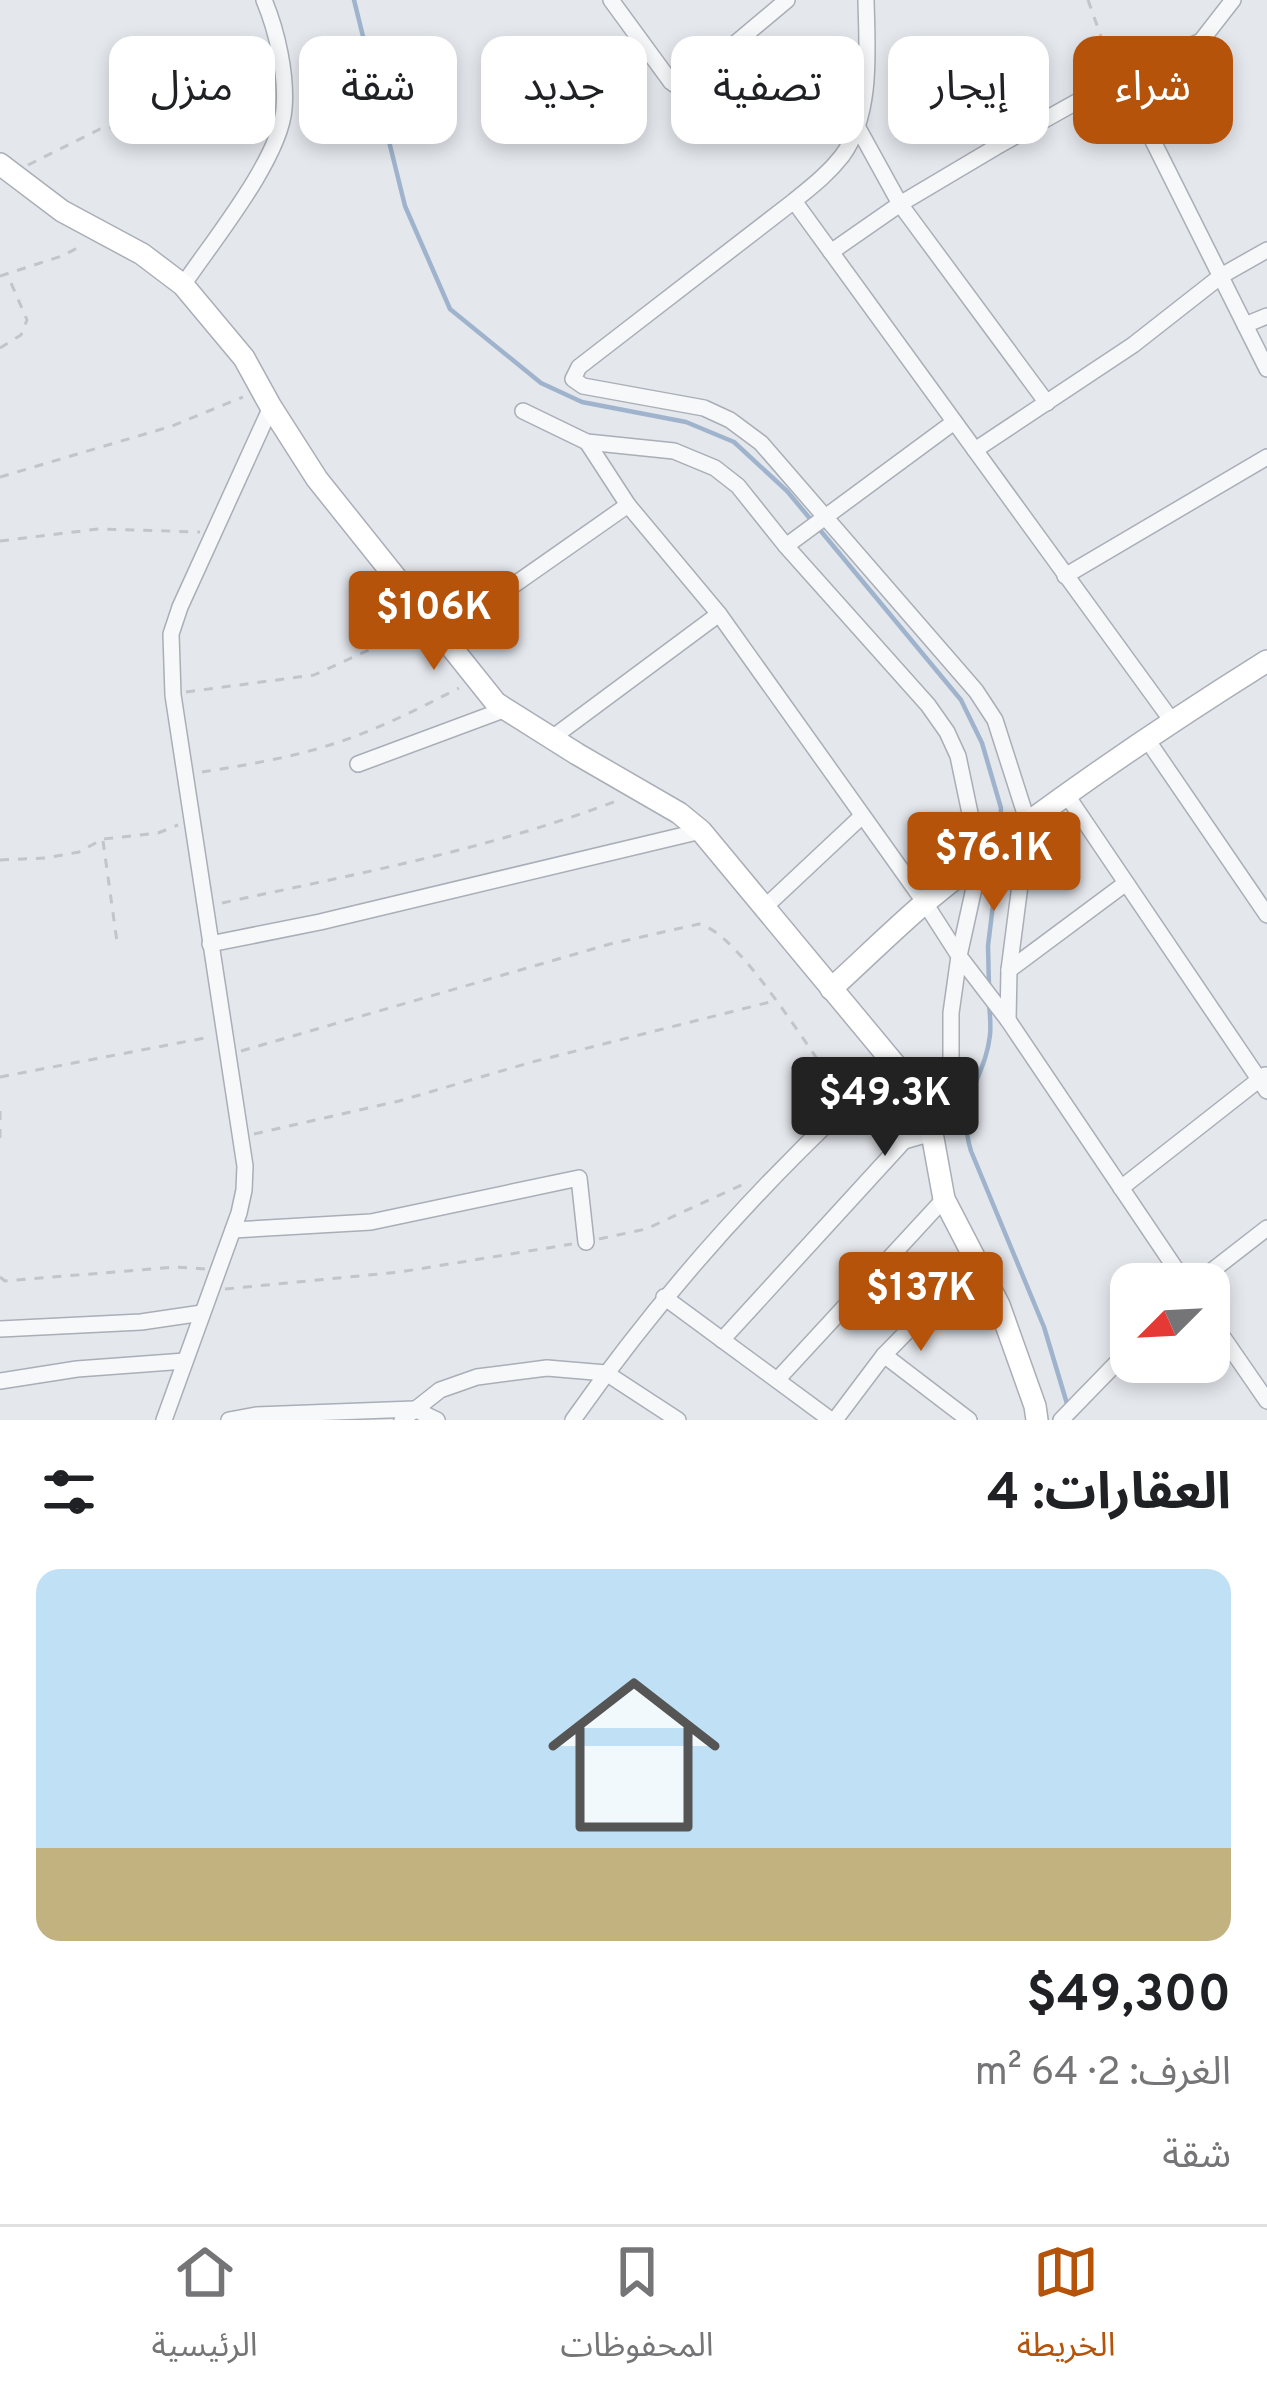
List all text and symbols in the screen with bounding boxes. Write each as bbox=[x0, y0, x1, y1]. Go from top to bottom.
chip: منزل bbox=[109, 36, 275, 144]
chip: شقة bbox=[299, 36, 457, 144]
chip: جديد bbox=[481, 36, 647, 144]
chip: تصفية bbox=[671, 36, 864, 144]
chip: إيجار bbox=[888, 36, 1049, 144]
chip: شراء bbox=[1073, 36, 1233, 144]
pin: $106K bbox=[350, 571, 518, 673]
text: $106K bbox=[376, 585, 492, 634]
pin: $76.1K bbox=[896, 812, 1092, 914]
text: $76.1K bbox=[934, 826, 1054, 875]
pin: $49.3K bbox=[787, 1057, 983, 1159]
text: $49.3K bbox=[819, 1071, 951, 1120]
pin: $137K bbox=[837, 1252, 1005, 1354]
north arrow bbox=[1110, 1263, 1230, 1383]
map controls bbox=[1110, 1263, 1230, 1383]
text: $137K bbox=[866, 1266, 976, 1315]
icon: filters bbox=[36, 1459, 102, 1525]
text: العقارات: 4 bbox=[987, 1463, 1231, 1528]
icon: home bbox=[526, 1647, 742, 1863]
text: $49,300 bbox=[1026, 1965, 1231, 2030]
text: الغرف: 2 · 64 m² bbox=[975, 2050, 1231, 2099]
text: شقة bbox=[1162, 2133, 1231, 2182]
tab: الرئيسية bbox=[151, 2239, 258, 2380]
tab: المحفوظات bbox=[561, 2239, 714, 2380]
tab: الخريطة bbox=[1017, 2239, 1116, 2380]

